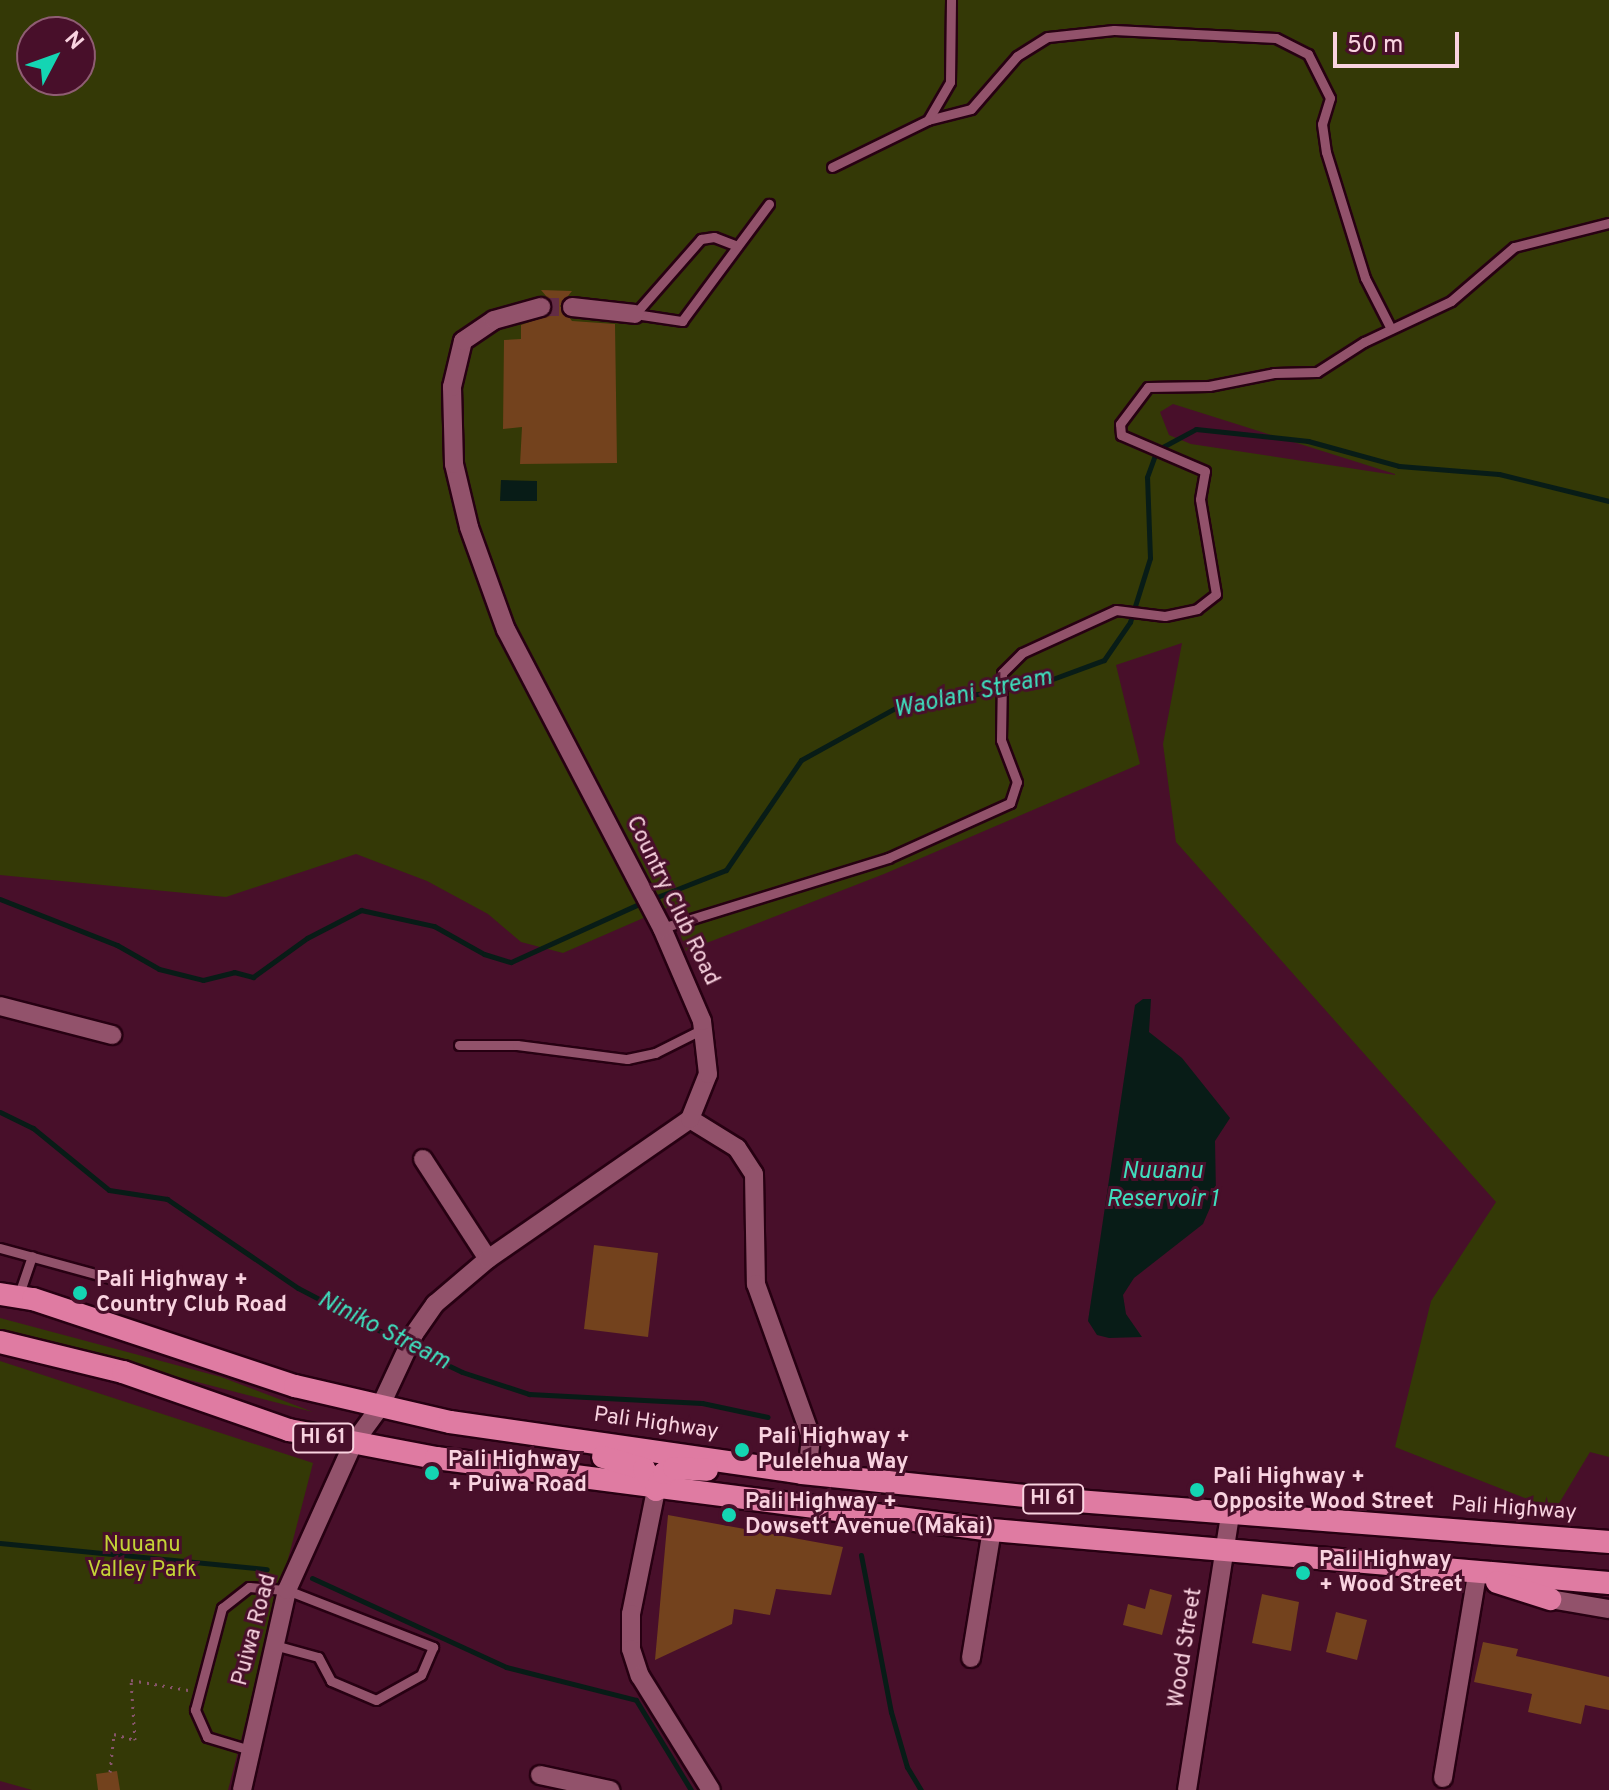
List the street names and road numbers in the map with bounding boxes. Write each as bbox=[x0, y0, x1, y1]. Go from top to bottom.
street label: Country Club Road bbox=[620, 812, 724, 990]
street label: Pali Highway bbox=[592, 1402, 720, 1446]
road number: HI 61 bbox=[291, 1422, 355, 1454]
road number: HI 61 bbox=[1021, 1483, 1085, 1515]
street label: Pali Highway bbox=[1450, 1491, 1578, 1527]
street label: Puiwa Road bbox=[227, 1571, 283, 1689]
street label: Wood Street bbox=[1163, 1586, 1209, 1710]

